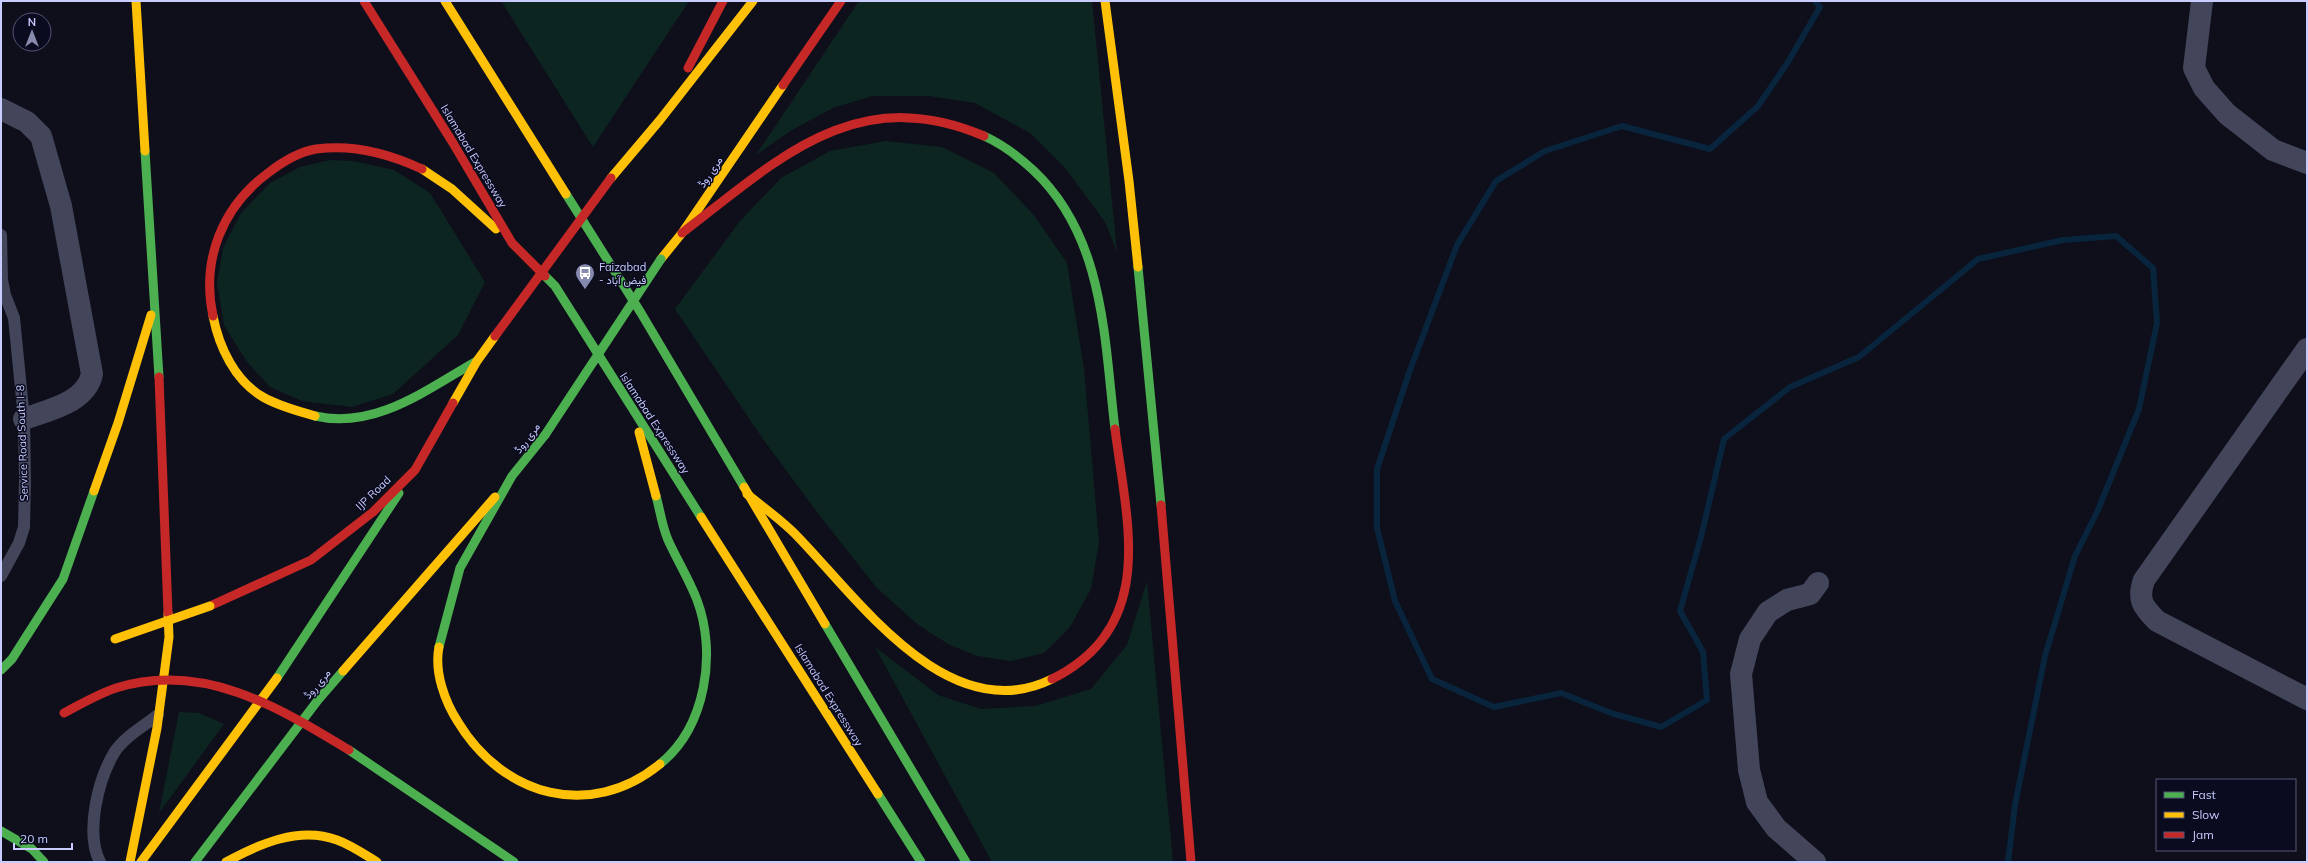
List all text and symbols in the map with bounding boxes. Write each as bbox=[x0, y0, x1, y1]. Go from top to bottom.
north arrow bbox=[12, 12, 52, 52]
text: N bbox=[28, 15, 36, 29]
street label: Islamabad Expressway bbox=[438, 102, 510, 210]
street label: مری روڈ bbox=[695, 154, 726, 190]
place label: Faizabad - فیض آباد bbox=[599, 260, 646, 287]
bus stop icon: Faizabad - فیض آباد bbox=[574, 262, 596, 290]
street label: Islamabad Expressway bbox=[617, 370, 693, 476]
street label: Service Road South I-8 bbox=[13, 384, 31, 501]
street label: مری روڈ bbox=[511, 420, 543, 456]
street label: IJP Road bbox=[353, 473, 393, 513]
street label: Islamabad Expressway bbox=[792, 641, 866, 749]
street label: مری روڈ bbox=[301, 666, 334, 702]
legend bbox=[2156, 779, 2296, 851]
text: Fast bbox=[2192, 787, 2216, 802]
text: Slow bbox=[2192, 807, 2220, 822]
scale bar bbox=[14, 825, 72, 851]
text: Jam bbox=[2192, 827, 2214, 842]
text: 20 m bbox=[20, 831, 48, 846]

